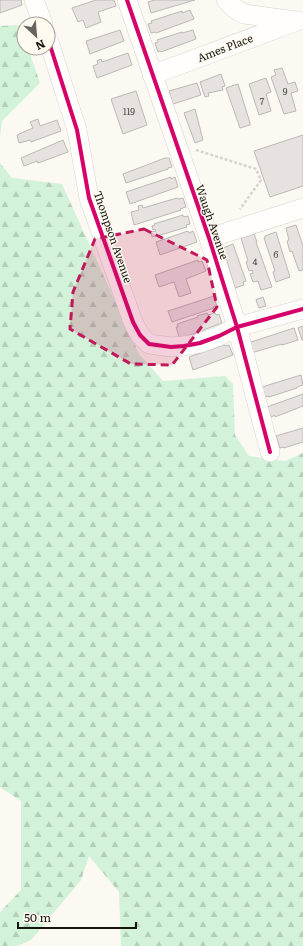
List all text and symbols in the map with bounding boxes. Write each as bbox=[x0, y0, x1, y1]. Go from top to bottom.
north arrow bbox=[16, 16, 56, 56]
street label: Ames Place bbox=[194, 29, 255, 65]
text: N bbox=[33, 37, 48, 55]
house number: 9 bbox=[283, 84, 288, 98]
house number: 7 bbox=[260, 94, 265, 108]
house number: 119 bbox=[123, 104, 135, 118]
street label: Waugh Avenue bbox=[193, 182, 233, 262]
street label: Thompson Avenue bbox=[91, 188, 137, 285]
house number: 6 bbox=[274, 247, 279, 261]
house number: 4 bbox=[253, 254, 258, 268]
scale bar bbox=[18, 904, 136, 930]
text: 50 m bbox=[24, 908, 51, 926]

